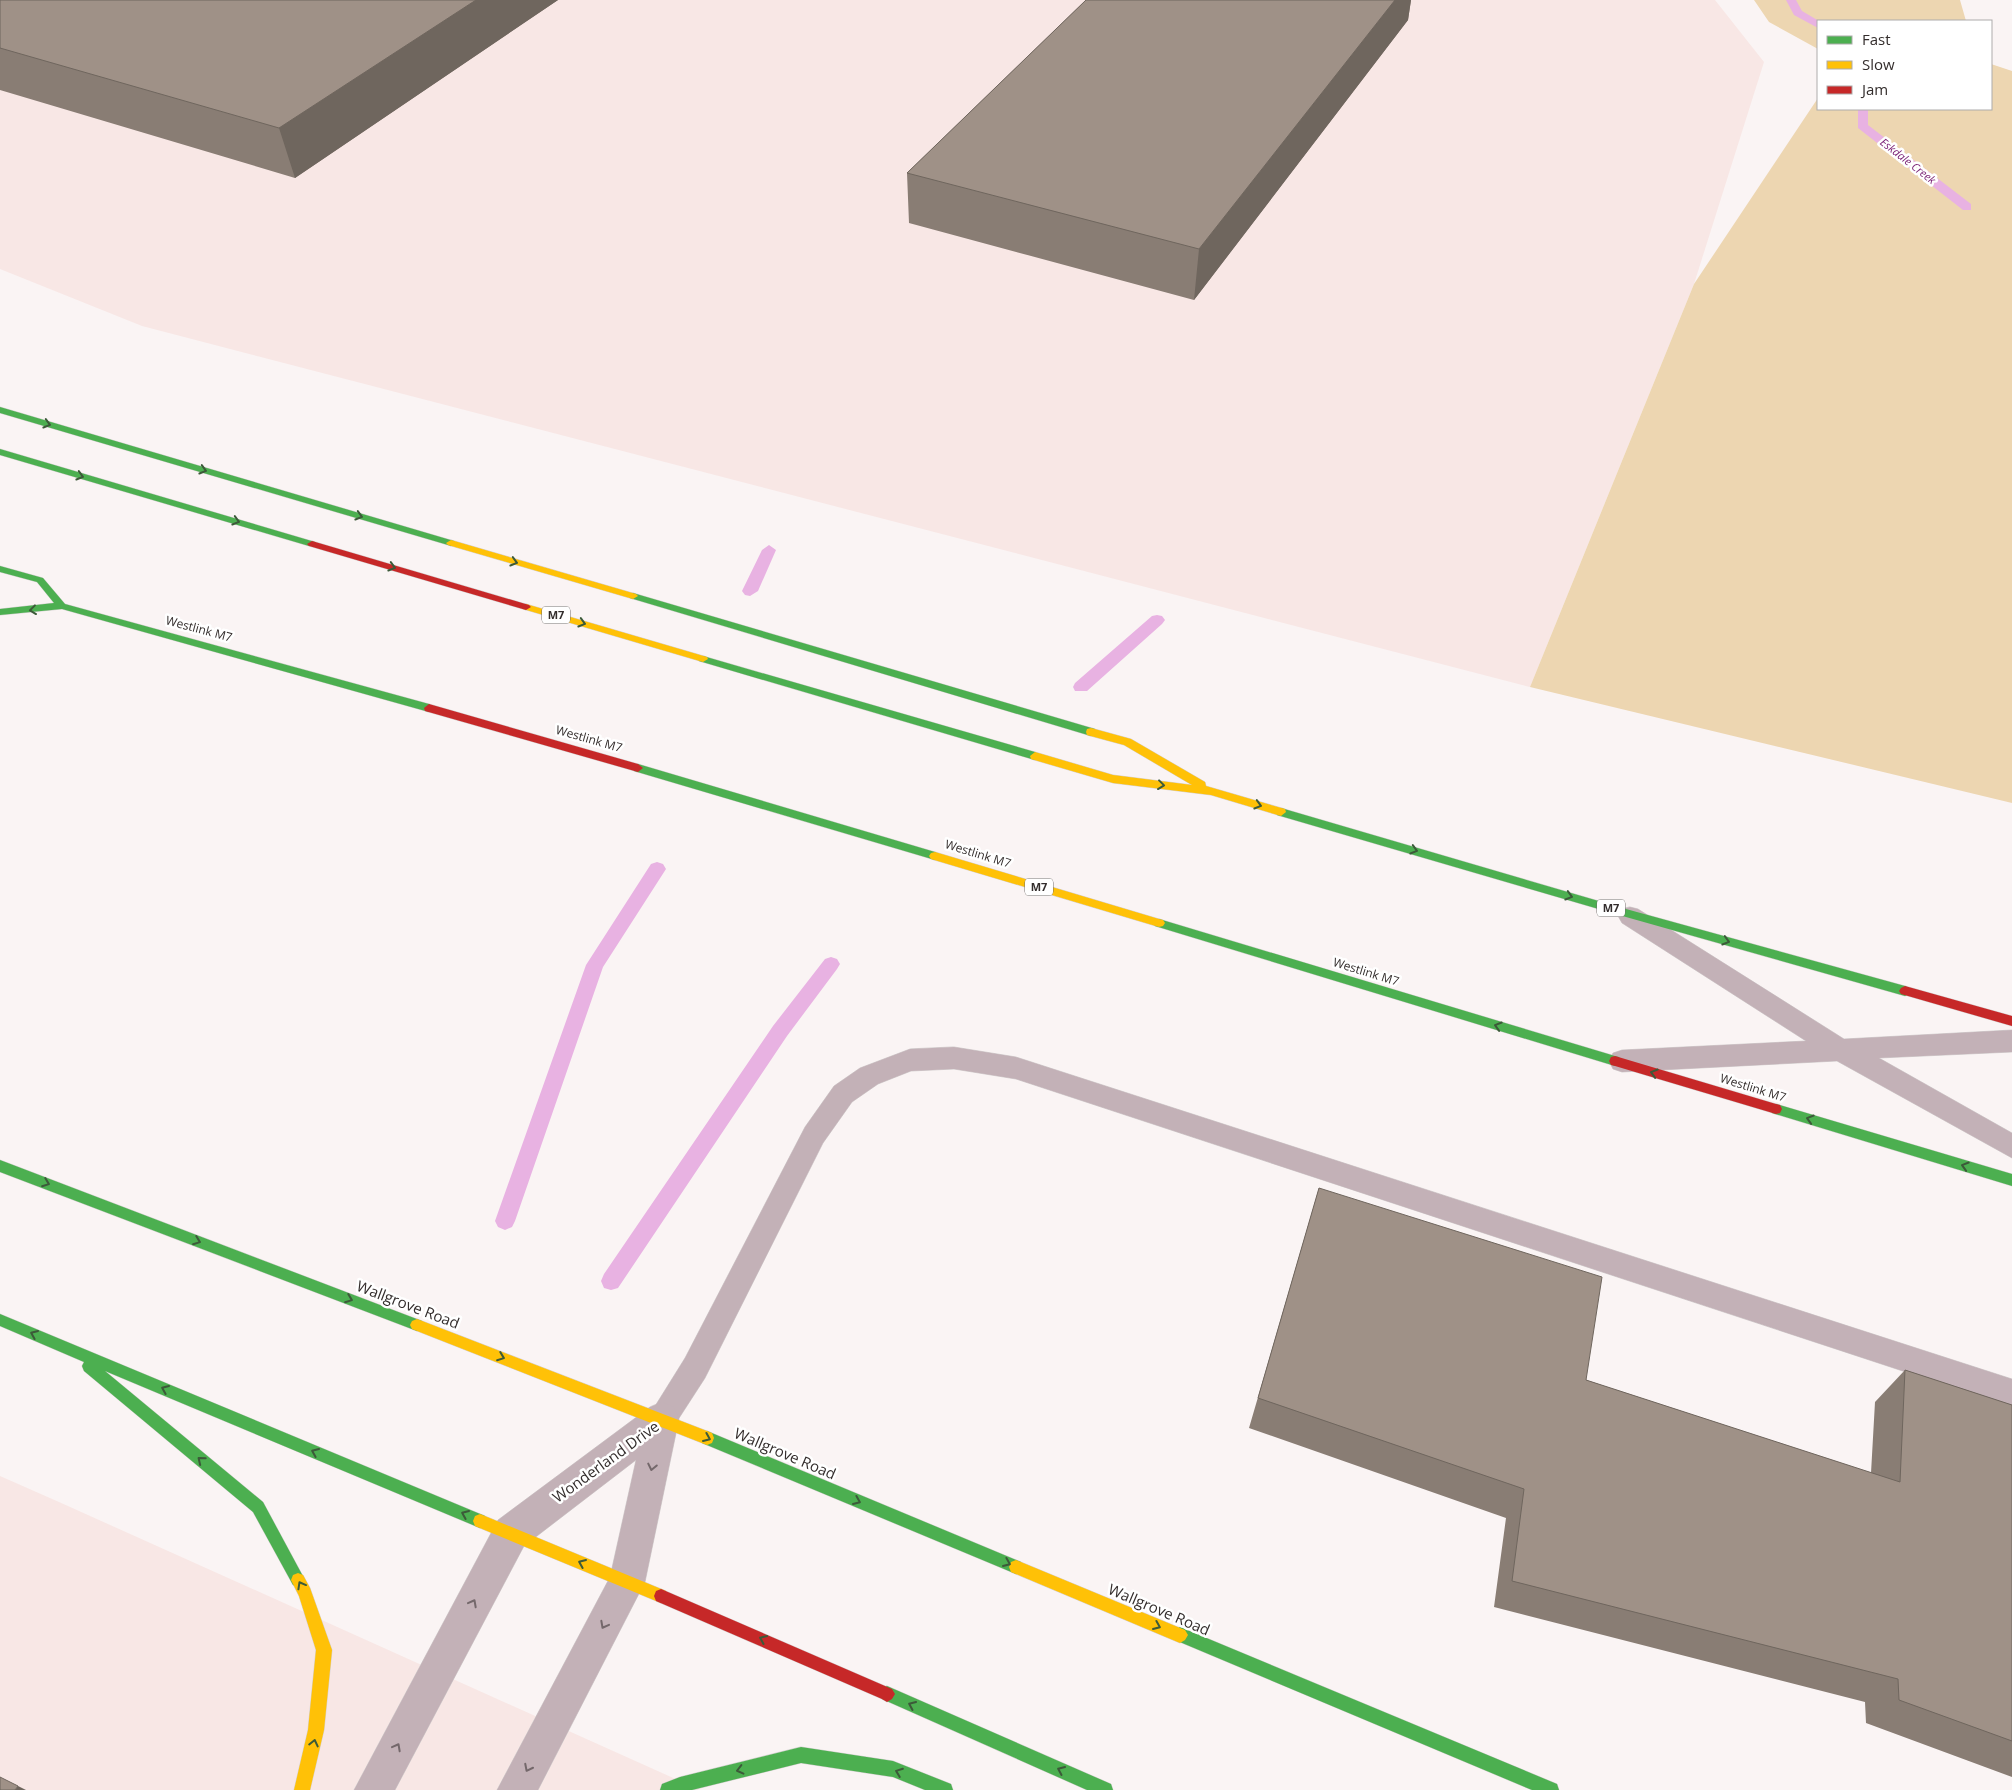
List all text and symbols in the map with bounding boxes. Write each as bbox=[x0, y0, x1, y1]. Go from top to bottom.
legend bbox=[1817, 20, 1992, 110]
text: Fast bbox=[1862, 29, 1891, 49]
text: Slow bbox=[1862, 54, 1895, 74]
text: Jam bbox=[1860, 79, 1888, 99]
water label: Eskdale Creek bbox=[1877, 134, 1940, 187]
one-way arrow bbox=[42, 419, 50, 429]
one-way arrow bbox=[198, 465, 206, 475]
one-way arrow bbox=[76, 470, 84, 480]
one-way arrow bbox=[354, 510, 362, 520]
one-way arrow bbox=[232, 516, 240, 526]
one-way arrow bbox=[510, 556, 518, 566]
one-way arrow bbox=[388, 562, 396, 572]
one-way arrow bbox=[29, 604, 37, 614]
road number: M7 bbox=[542, 606, 570, 624]
street label: Westlink M7 bbox=[164, 611, 234, 646]
one-way arrow bbox=[577, 617, 585, 627]
street label: Westlink M7 bbox=[554, 721, 624, 756]
one-way arrow bbox=[1157, 779, 1165, 790]
one-way arrow bbox=[1253, 799, 1261, 809]
street label: Westlink M7 bbox=[943, 835, 1013, 872]
one-way arrow bbox=[1409, 845, 1417, 855]
road number: M7 bbox=[1025, 879, 1053, 896]
one-way arrow bbox=[1565, 891, 1573, 901]
road number: M7 bbox=[1597, 900, 1625, 916]
one-way arrow bbox=[1721, 935, 1730, 946]
street label: Westlink M7 bbox=[1331, 953, 1401, 990]
one-way arrow bbox=[1495, 1022, 1503, 1032]
one-way arrow bbox=[1650, 1069, 1658, 1079]
street label: Westlink M7 bbox=[1718, 1069, 1788, 1106]
one-way arrow bbox=[1806, 1115, 1814, 1125]
one-way arrow bbox=[1962, 1161, 1970, 1171]
one-way arrow bbox=[41, 1177, 49, 1187]
one-way arrow bbox=[193, 1235, 201, 1245]
street label: Wallgrove Road bbox=[354, 1275, 463, 1333]
one-way arrow bbox=[344, 1293, 353, 1303]
one-way arrow bbox=[30, 1330, 39, 1341]
one-way arrow bbox=[496, 1351, 505, 1361]
one-way arrow bbox=[162, 1385, 170, 1395]
street label: Wonderland Drive bbox=[548, 1416, 663, 1507]
street label: Wallgrove Road bbox=[731, 1423, 839, 1484]
one-way arrow bbox=[702, 1432, 711, 1442]
one-way arrow bbox=[312, 1447, 320, 1457]
one-way arrow bbox=[198, 1458, 207, 1466]
one-way arrow bbox=[647, 1462, 658, 1471]
one-way arrow bbox=[852, 1494, 861, 1505]
one-way arrow bbox=[462, 1510, 470, 1520]
one-way arrow bbox=[1002, 1557, 1011, 1568]
one-way arrow bbox=[578, 1558, 587, 1569]
street label: Wallgrove Road bbox=[1105, 1579, 1213, 1640]
one-way arrow bbox=[297, 1581, 307, 1590]
one-way arrow bbox=[467, 1600, 477, 1609]
one-way arrow bbox=[600, 1619, 610, 1628]
one-way arrow bbox=[1152, 1619, 1161, 1630]
one-way arrow bbox=[759, 1634, 768, 1645]
one-way arrow bbox=[908, 1700, 917, 1711]
one-way arrow bbox=[308, 1738, 318, 1747]
one-way arrow bbox=[391, 1743, 401, 1752]
one-way arrow bbox=[524, 1763, 534, 1772]
one-way arrow bbox=[736, 1764, 745, 1775]
one-way arrow bbox=[1057, 1766, 1066, 1777]
one-way arrow bbox=[896, 1767, 904, 1777]

